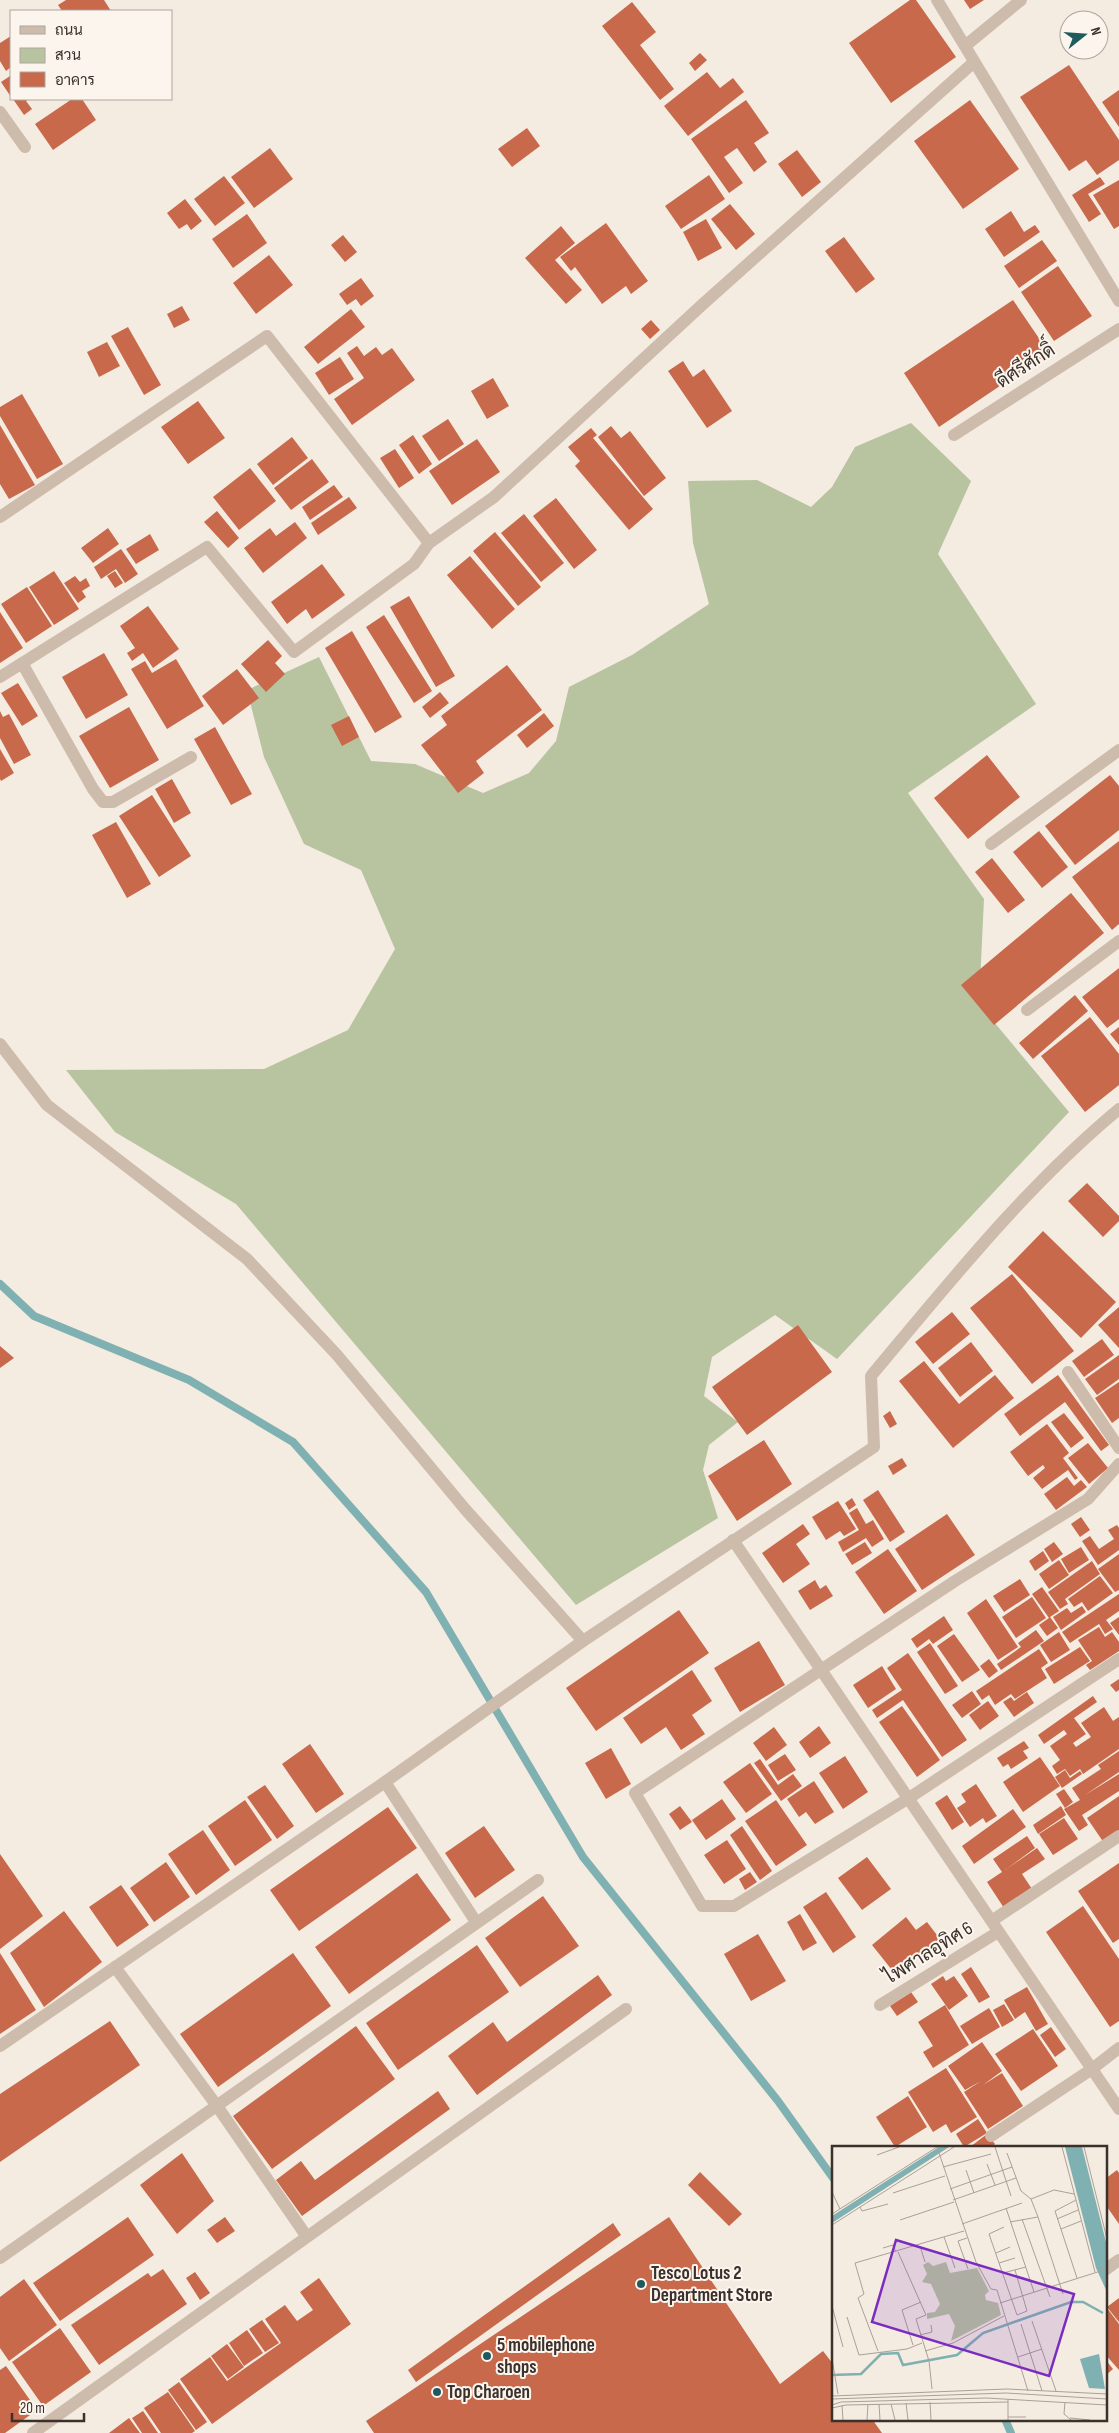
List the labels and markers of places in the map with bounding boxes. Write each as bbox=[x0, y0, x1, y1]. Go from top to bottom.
place label: Tesco Lotus 2 Department Store bbox=[651, 2262, 773, 2307]
marker: Tesco Lotus 2 Department Store bbox=[635, 2278, 647, 2290]
place label: 5 mobilephone shops bbox=[497, 2334, 595, 2379]
marker: 5 mobilephone shops bbox=[481, 2350, 493, 2362]
place label: Top Charoen bbox=[447, 2381, 530, 2404]
marker: Top Charoen bbox=[431, 2386, 443, 2398]

